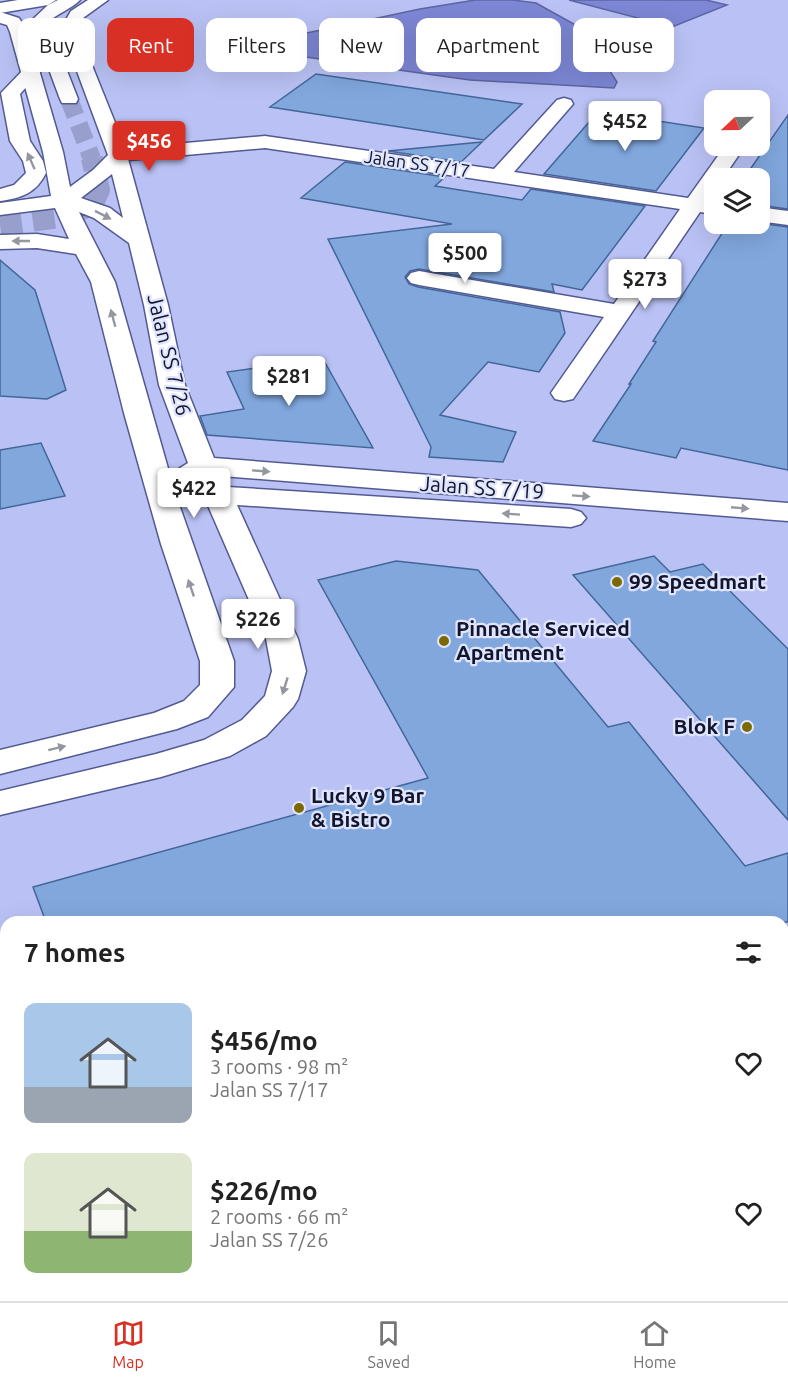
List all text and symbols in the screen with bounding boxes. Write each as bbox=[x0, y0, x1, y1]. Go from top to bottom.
chip: Buy bbox=[18, 18, 95, 72]
chip: Rent bbox=[107, 18, 194, 72]
chip: Filters bbox=[206, 18, 307, 72]
chip: New bbox=[319, 18, 404, 72]
chip: Apartment bbox=[416, 18, 561, 72]
chip: House bbox=[573, 18, 674, 72]
north arrow bbox=[704, 90, 770, 156]
map controls bbox=[704, 90, 770, 234]
pin: $452 bbox=[589, 101, 661, 152]
text: $452 bbox=[602, 109, 648, 132]
pin: $456 bbox=[113, 121, 185, 172]
text: $456 bbox=[126, 129, 172, 152]
street label: Jalan SS 7/17 bbox=[363, 146, 471, 180]
one-way arrow bbox=[26, 152, 36, 170]
button: layers bbox=[704, 168, 770, 234]
one-way arrow bbox=[94, 210, 111, 219]
pin: $500 bbox=[429, 233, 501, 284]
one-way arrow bbox=[11, 236, 30, 246]
text: $500 bbox=[442, 241, 488, 264]
pin: $273 bbox=[609, 259, 681, 310]
text: $273 bbox=[622, 267, 668, 290]
street label: Jalan SS 7/26 bbox=[143, 292, 197, 418]
one-way arrow bbox=[107, 309, 117, 327]
pin: $281 bbox=[253, 356, 325, 407]
text: $281 bbox=[266, 364, 312, 387]
one-way arrow bbox=[252, 466, 271, 475]
pin: $422 bbox=[158, 468, 230, 519]
street label: Jalan SS 7/19 bbox=[419, 471, 545, 503]
text: $422 bbox=[171, 476, 217, 499]
one-way arrow bbox=[572, 491, 591, 501]
one-way arrow bbox=[730, 503, 749, 513]
one-way arrow bbox=[502, 509, 521, 518]
place label: 99 Speedmart bbox=[629, 569, 766, 593]
marker: 99 Speedmart bbox=[610, 575, 624, 589]
one-way arrow bbox=[186, 579, 196, 597]
pin: $226 bbox=[222, 599, 294, 650]
text: $226 bbox=[235, 607, 281, 630]
place label: Pinnacle Serviced Apartment bbox=[456, 616, 630, 664]
marker: Pinnacle Serviced Apartment bbox=[437, 634, 451, 648]
one-way arrow bbox=[280, 677, 289, 695]
place label: Blok F bbox=[674, 714, 735, 738]
marker: Blok F bbox=[740, 720, 754, 734]
one-way arrow bbox=[48, 743, 66, 753]
place label: Lucky 9 Bar & Bistro bbox=[311, 783, 425, 831]
marker: Lucky 9 Bar & Bistro bbox=[292, 801, 306, 815]
icon: filters bbox=[732, 936, 765, 969]
text: 7 homes bbox=[24, 938, 125, 967]
text: $456/mo bbox=[210, 1026, 318, 1055]
icon: home bbox=[72, 1027, 144, 1099]
icon: heart bbox=[732, 1047, 765, 1080]
text: 3 rooms · 98 m² bbox=[210, 1055, 348, 1078]
text: Jalan SS 7/17 bbox=[210, 1078, 328, 1101]
text: $226/mo bbox=[210, 1176, 318, 1205]
icon: home bbox=[72, 1177, 144, 1249]
icon: heart bbox=[732, 1197, 765, 1230]
text: 2 rooms · 66 m² bbox=[210, 1205, 348, 1228]
text: Jalan SS 7/26 bbox=[210, 1228, 328, 1251]
tab: Map bbox=[112, 1317, 145, 1371]
tab: Saved bbox=[368, 1317, 410, 1371]
tab: Home bbox=[633, 1317, 676, 1371]

